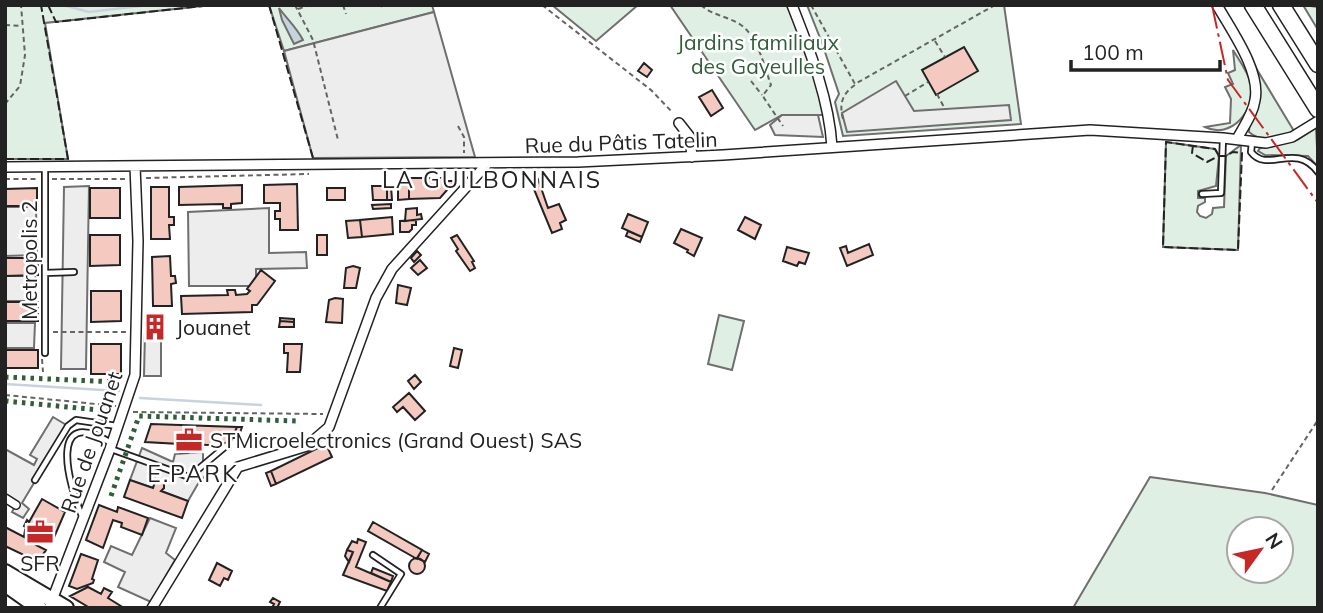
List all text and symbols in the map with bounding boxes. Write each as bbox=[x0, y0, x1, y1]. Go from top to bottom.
scale bar bbox=[1071, 28, 1220, 72]
park label: Jardins familiaux des Gayeulles bbox=[677, 29, 839, 79]
text: 100 m bbox=[1082, 39, 1144, 65]
street label: Rue du Pâtis Tatelin bbox=[524, 126, 718, 158]
district label: LA GUILBONNAIS bbox=[382, 165, 602, 194]
street label: Metropolis 2 bbox=[16, 200, 42, 320]
building icon: Jouanet bbox=[140, 312, 170, 342]
place label: Jouanet bbox=[176, 314, 251, 340]
street label: Rue de Jouanet bbox=[55, 368, 127, 516]
office icon: STMicroelectronics (Grand Ouest) SAS bbox=[174, 425, 204, 455]
place label: STMicroelectronics (Grand Ouest) SAS bbox=[210, 427, 582, 453]
district label: E.PARK bbox=[147, 459, 239, 488]
north arrow bbox=[1225, 515, 1295, 585]
office icon: SFR bbox=[25, 517, 55, 547]
text: N bbox=[1260, 528, 1288, 553]
place label: SFR bbox=[20, 550, 60, 576]

